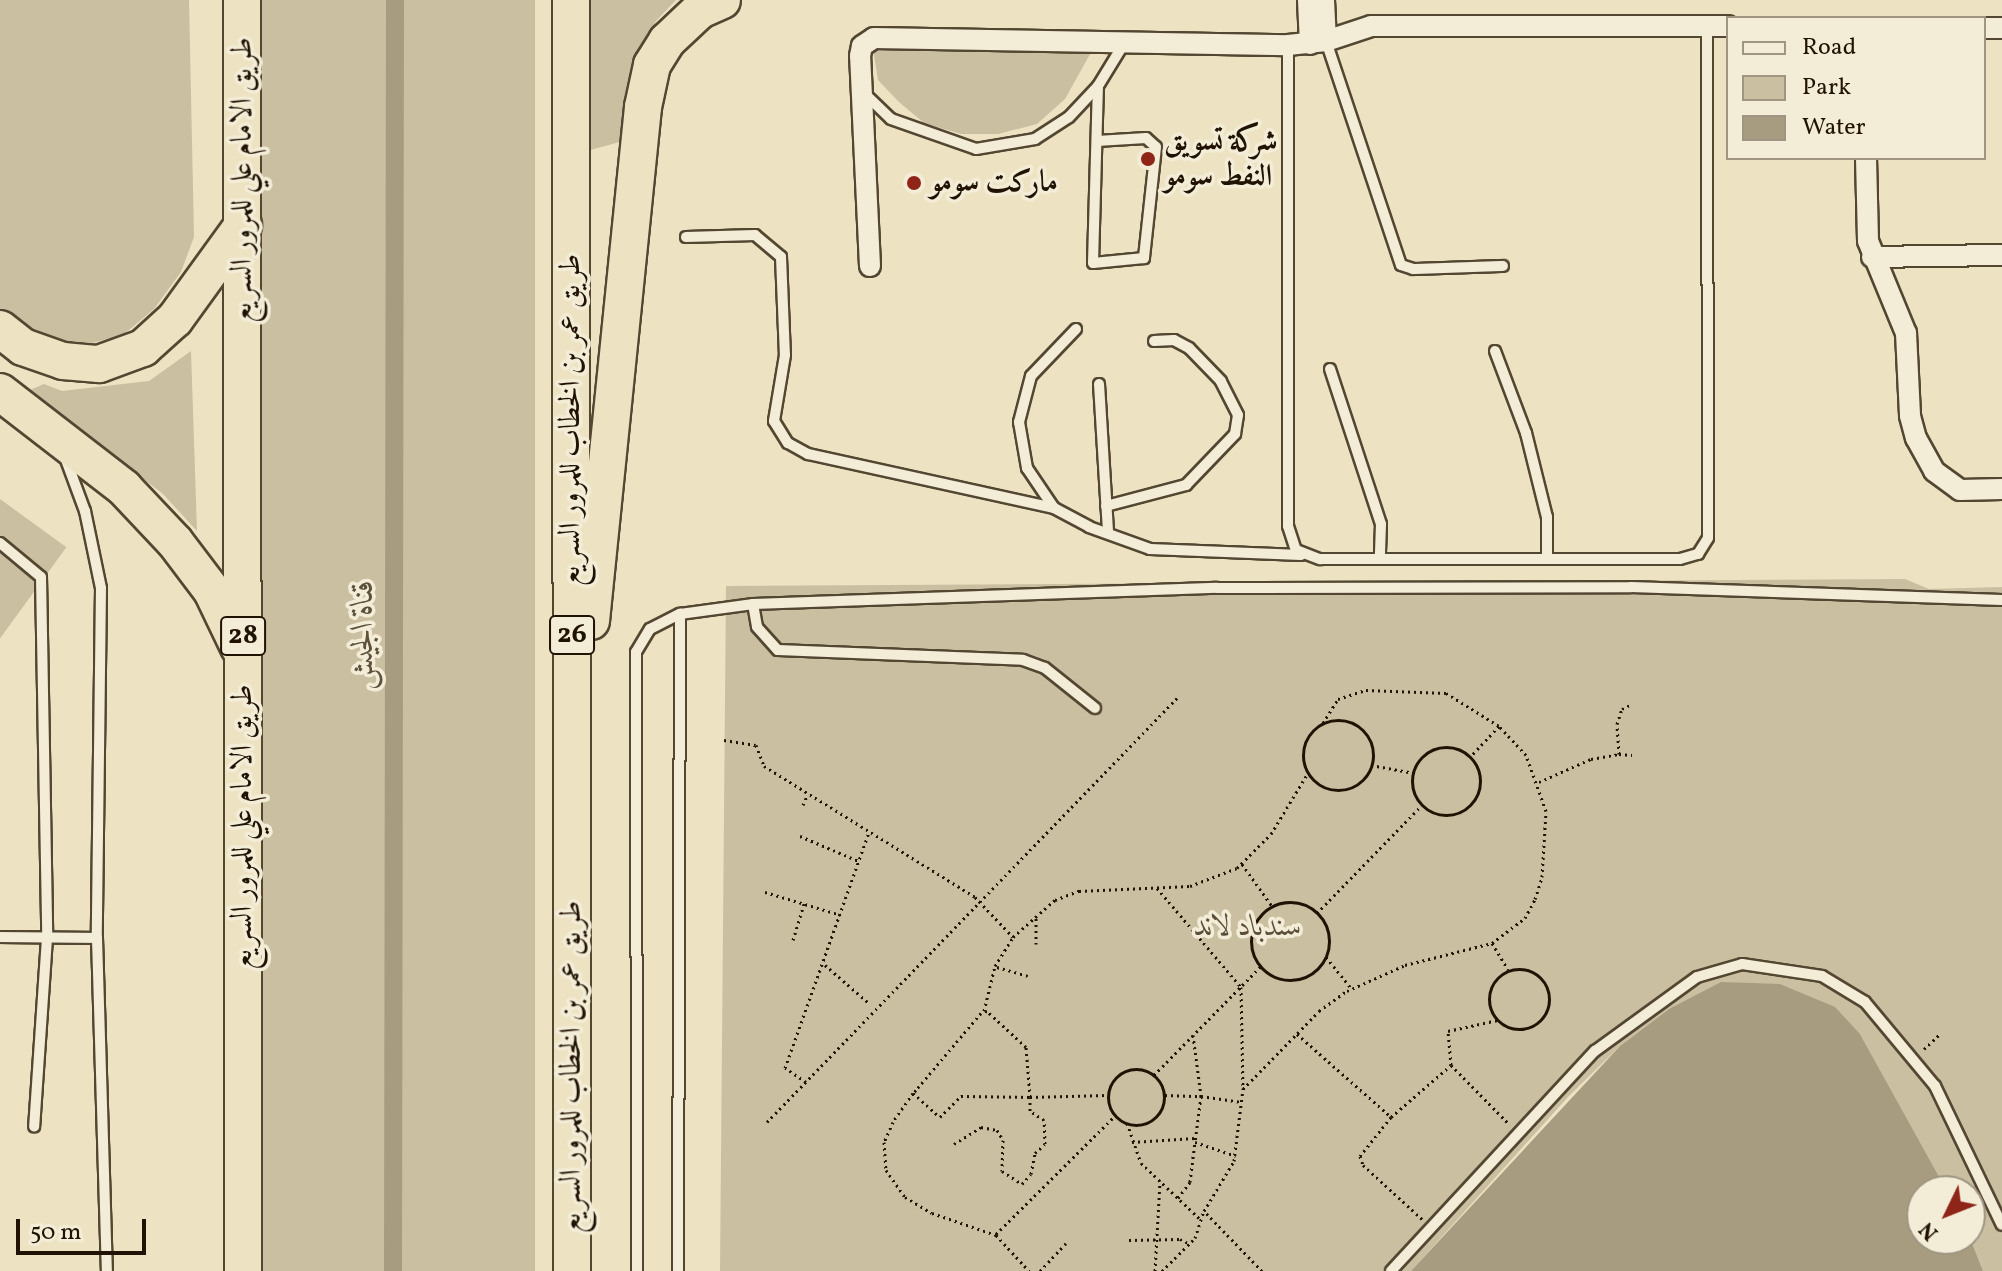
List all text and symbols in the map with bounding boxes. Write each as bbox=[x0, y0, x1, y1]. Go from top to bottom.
legend bbox=[1726, 16, 1986, 160]
text: Road bbox=[1802, 31, 1856, 65]
street label: طريق الامام علي للمرور السريع bbox=[225, 37, 261, 323]
text: Park bbox=[1802, 71, 1851, 105]
text: Water bbox=[1802, 111, 1866, 145]
place label: شركة تسويق النفط سومو bbox=[1164, 124, 1278, 194]
marker: شركة تسويق النفط سومو bbox=[1139, 150, 1157, 168]
place label: ماركت سومو bbox=[930, 165, 1058, 201]
marker: ماركت سومو bbox=[905, 174, 923, 192]
street label: طريق عمر بن الخطاب للمرور السريع bbox=[553, 254, 589, 586]
water label: قناة الجيش bbox=[345, 579, 383, 691]
road number: 26 bbox=[548, 611, 596, 659]
road number: 28 bbox=[219, 612, 267, 660]
street label: طريق الامام علي للمرور السريع bbox=[225, 684, 261, 970]
street label: طريق عمر بن الخطاب للمرور السريع bbox=[554, 901, 590, 1233]
park label: سندباد لاند bbox=[1194, 909, 1302, 945]
north arrow bbox=[1906, 1175, 1986, 1255]
scale bar bbox=[20, 1203, 150, 1253]
text: N bbox=[1913, 1214, 1946, 1247]
text: 50 m bbox=[30, 1216, 82, 1250]

